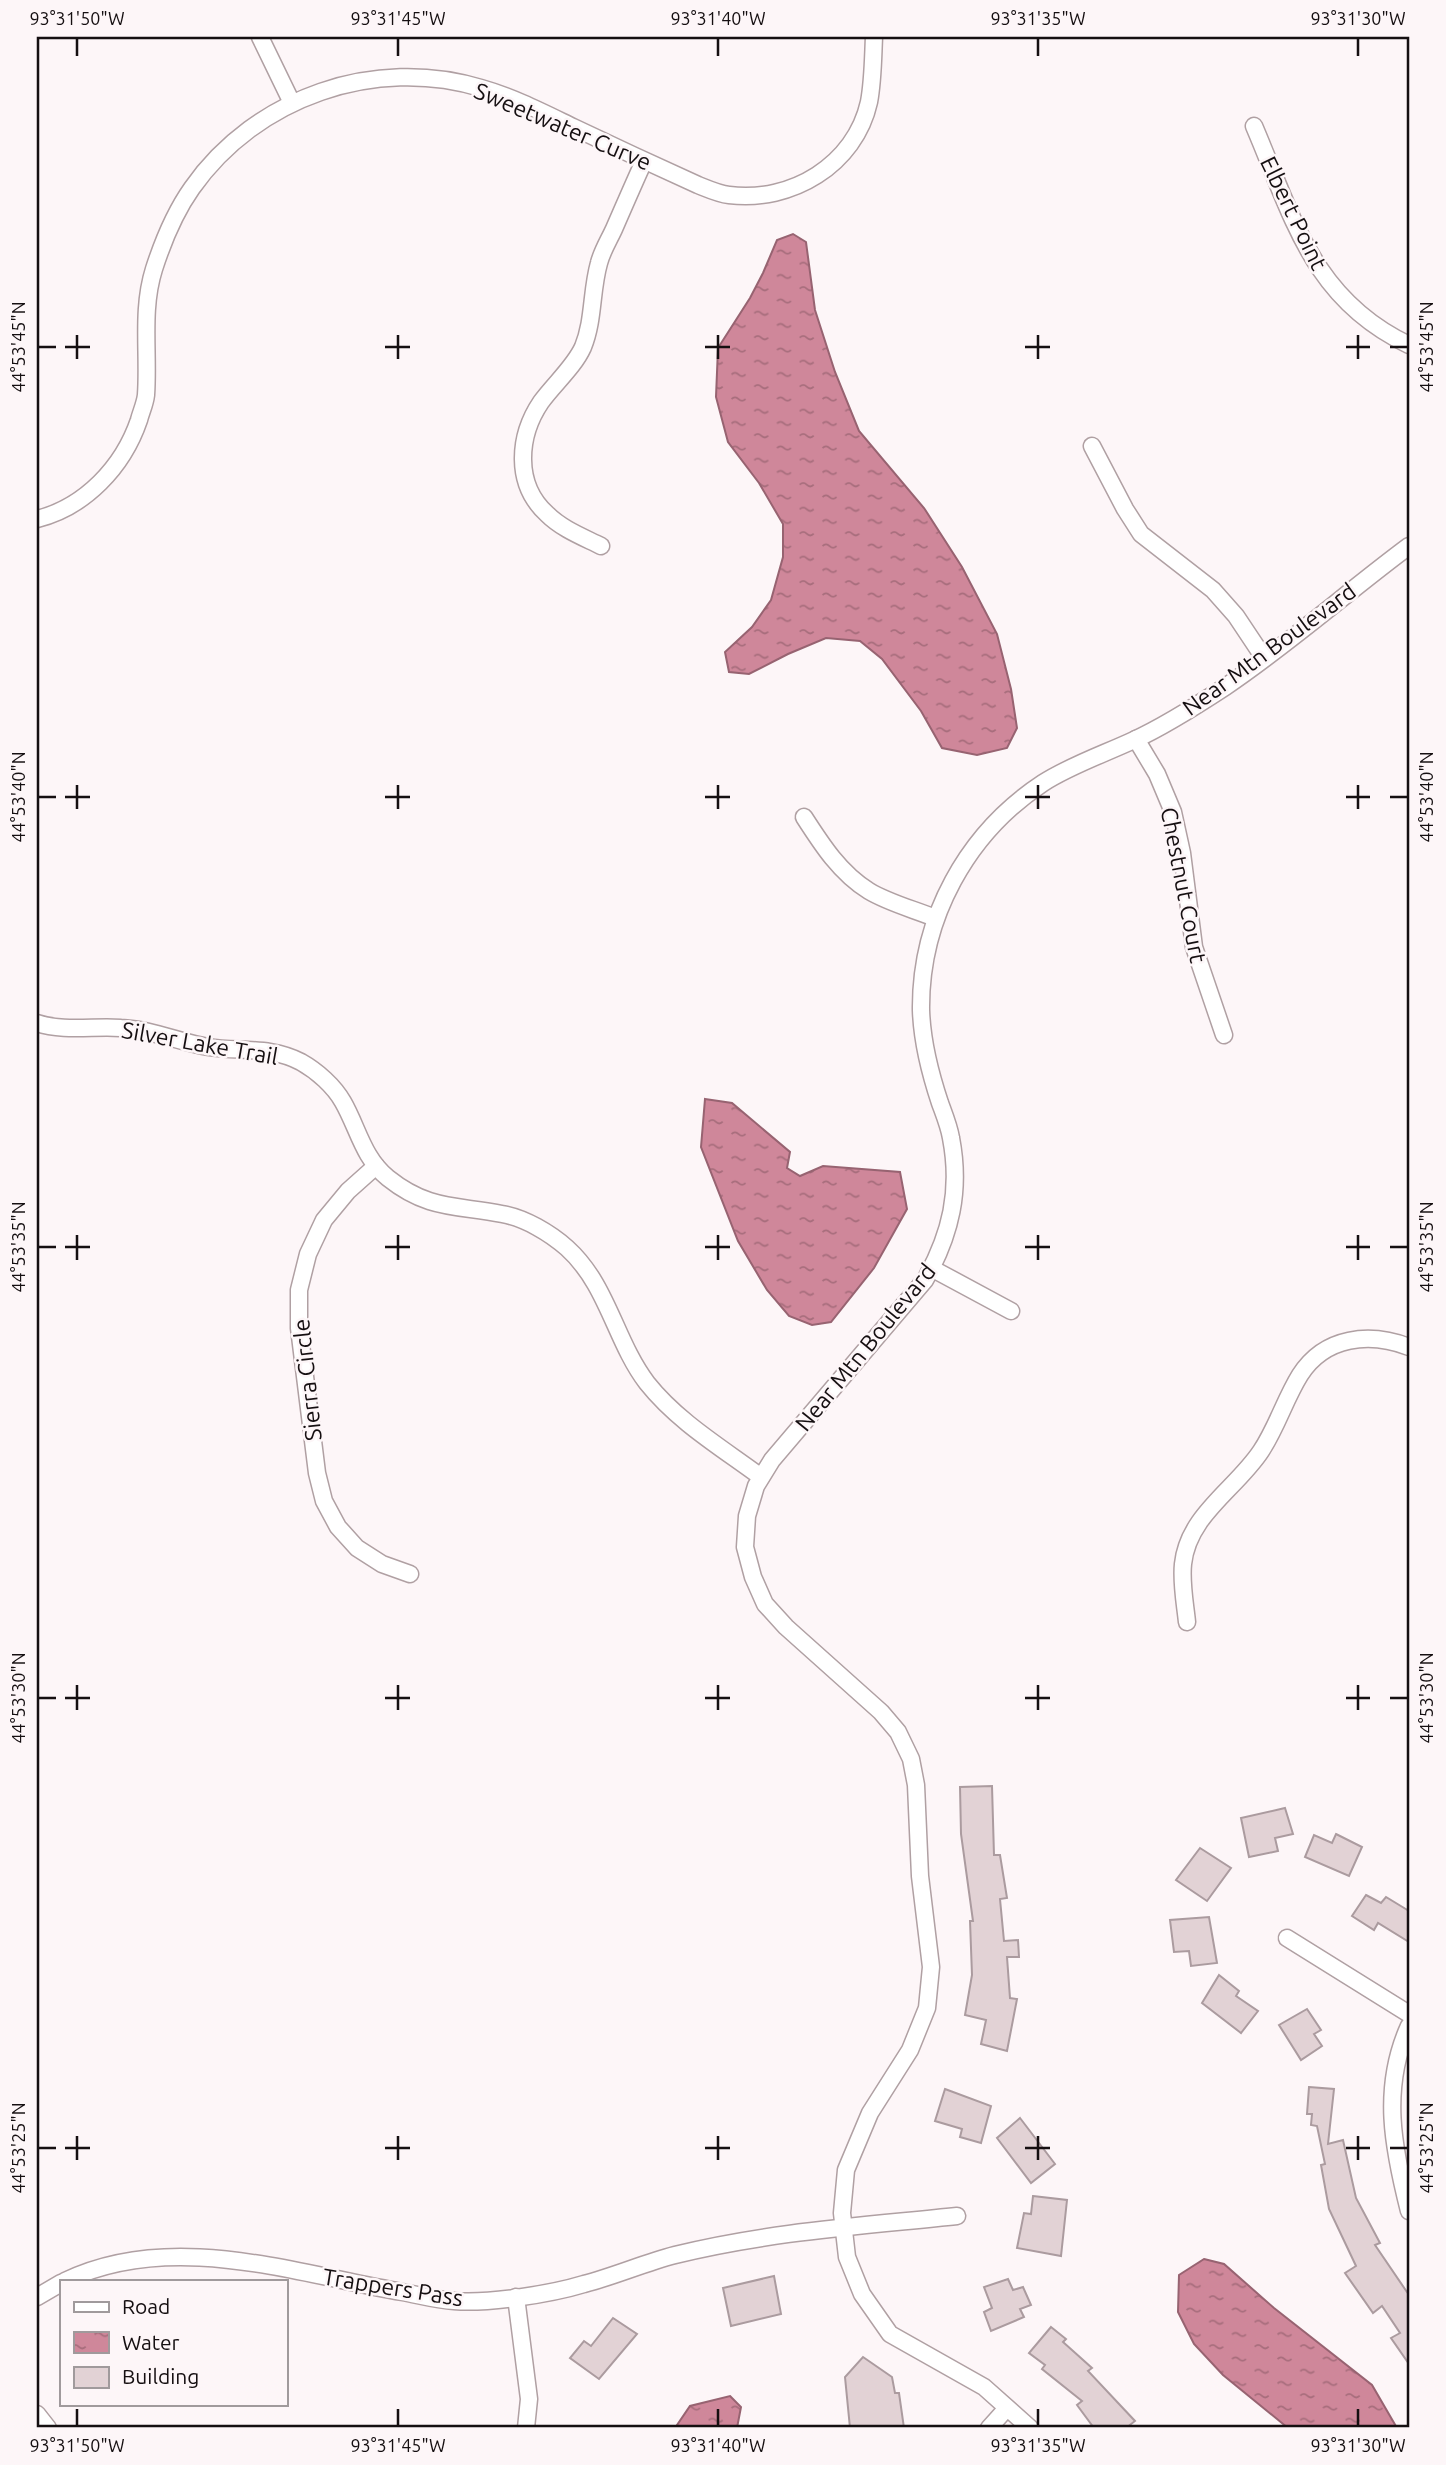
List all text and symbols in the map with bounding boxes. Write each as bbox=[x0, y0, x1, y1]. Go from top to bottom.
text: 93°31'50"W bbox=[29, 8, 125, 28]
text: 93°31'45"W bbox=[350, 8, 446, 28]
text: 93°31'40"W bbox=[670, 8, 766, 28]
text: 93°31'35"W bbox=[990, 8, 1086, 28]
text: 93°31'30"W bbox=[1310, 8, 1406, 28]
street label: Sweetwater Curve bbox=[471, 77, 655, 175]
street label: Elbert Point bbox=[1256, 152, 1332, 274]
text: 44°53'45"N bbox=[8, 301, 28, 393]
text: 44°53'45"N bbox=[1416, 301, 1436, 393]
street label: Near Mtn Boulevard bbox=[1178, 578, 1360, 720]
text: 44°53'40"N bbox=[8, 751, 28, 843]
text: 44°53'40"N bbox=[1416, 751, 1436, 843]
street label: Chestnut Court bbox=[1157, 805, 1211, 965]
street label: Silver Lake Trail bbox=[120, 1017, 280, 1069]
text: 44°53'35"N bbox=[8, 1201, 28, 1293]
text: 44°53'35"N bbox=[1416, 1201, 1436, 1293]
street label: Near Mtn Boulevard bbox=[790, 1259, 940, 1435]
street label: Sierra Circle bbox=[288, 1318, 326, 1442]
text: 44°53'30"N bbox=[8, 1652, 28, 1744]
text: 44°53'30"N bbox=[1416, 1652, 1436, 1744]
text: 44°53'25"N bbox=[8, 2102, 28, 2194]
text: 44°53'25"N bbox=[1416, 2102, 1436, 2194]
street label: Trappers Pass bbox=[321, 2264, 465, 2310]
legend bbox=[60, 2280, 287, 2406]
text: Road bbox=[122, 2294, 170, 2318]
text: Water bbox=[122, 2330, 180, 2354]
text: Building bbox=[122, 2364, 199, 2388]
text: 93°31'50"W bbox=[29, 2435, 125, 2455]
text: 93°31'45"W bbox=[350, 2435, 446, 2455]
text: 93°31'40"W bbox=[670, 2435, 766, 2455]
text: 93°31'35"W bbox=[990, 2435, 1086, 2455]
text: 93°31'30"W bbox=[1310, 2435, 1406, 2455]

